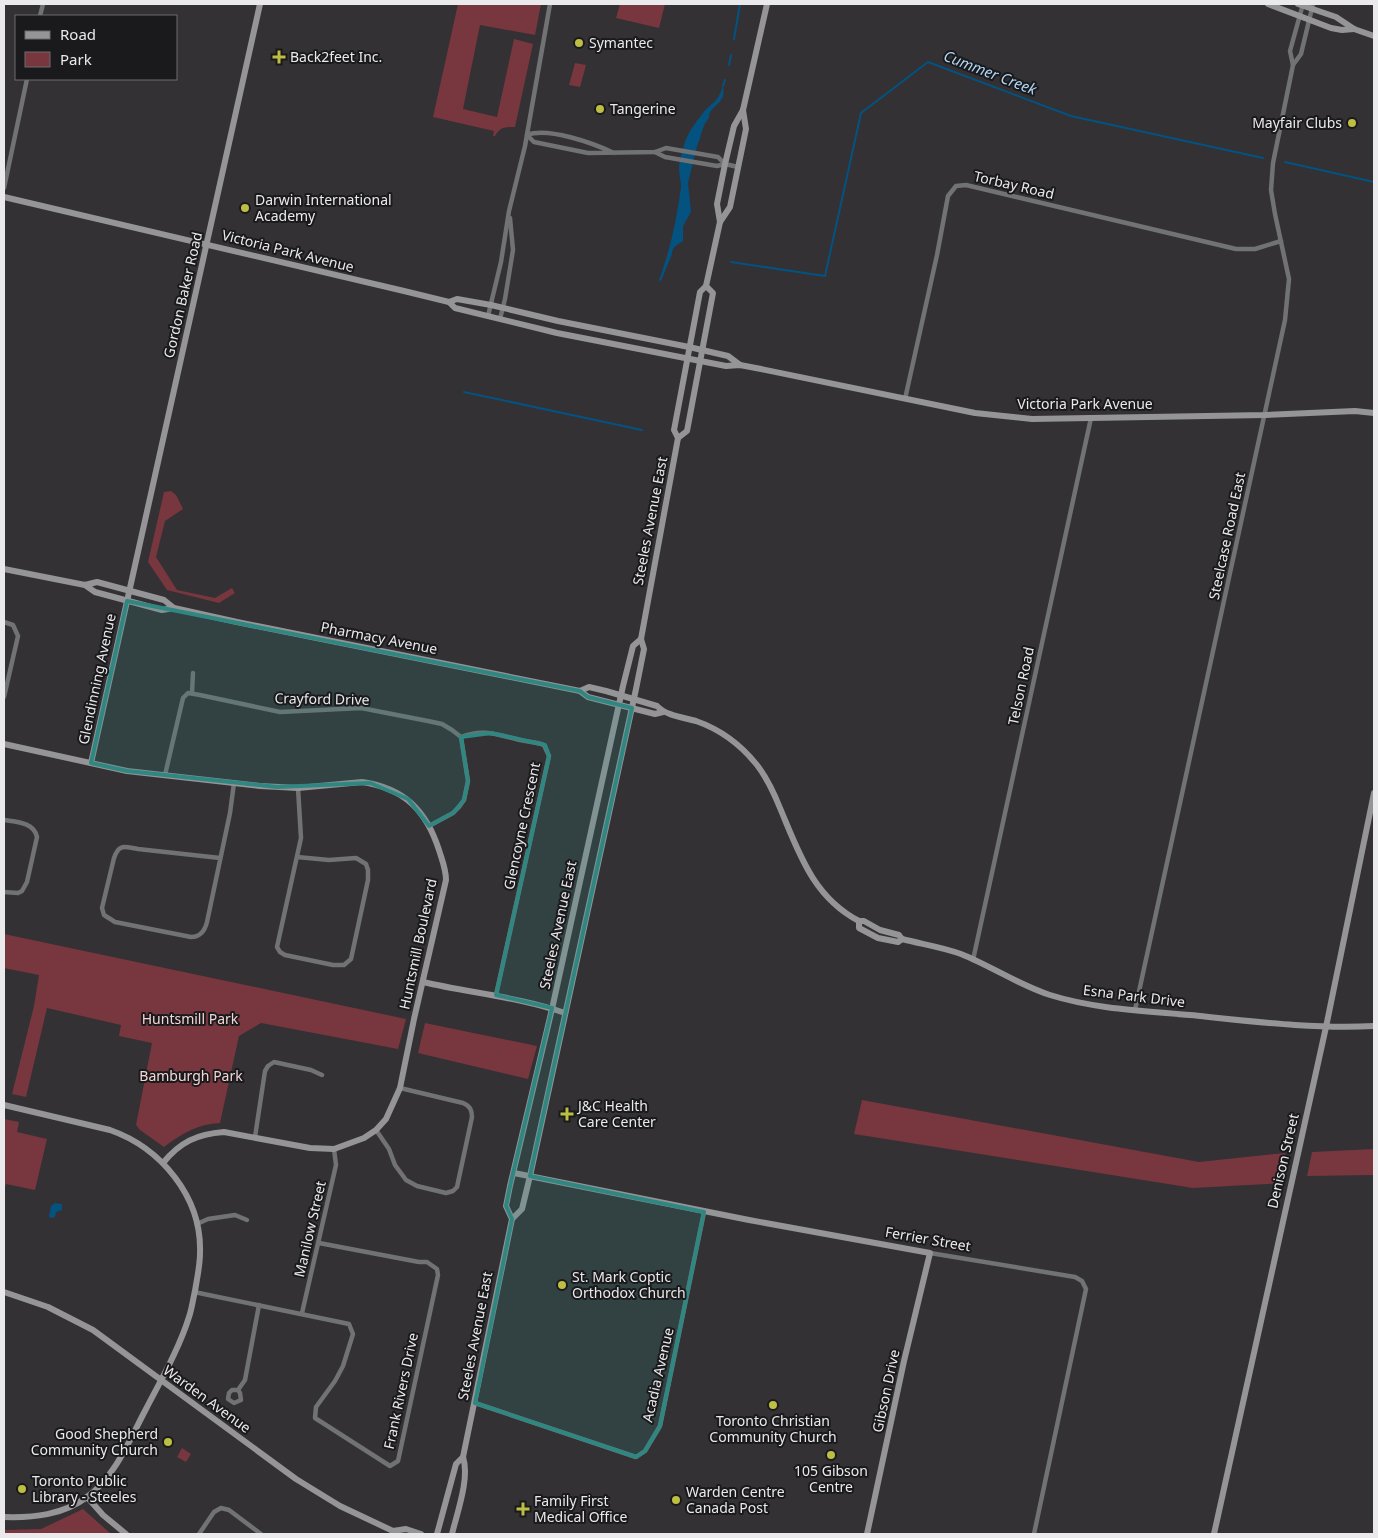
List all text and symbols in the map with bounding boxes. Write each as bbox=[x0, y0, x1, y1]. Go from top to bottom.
legend bbox=[15, 15, 178, 80]
text: Road bbox=[60, 24, 96, 44]
place label: Symantec bbox=[589, 33, 653, 52]
marker: Symantec bbox=[573, 37, 585, 49]
water label: Cummer Creek bbox=[941, 45, 1040, 99]
place label: Back2feet Inc. bbox=[290, 47, 382, 66]
text: Park bbox=[60, 49, 92, 69]
marker: Back2feet Inc. bbox=[272, 50, 286, 64]
place label: Tangerine bbox=[610, 99, 676, 118]
marker: Tangerine bbox=[594, 103, 606, 115]
place label: Mayfair Clubs bbox=[1252, 113, 1342, 132]
marker: Mayfair Clubs bbox=[1346, 117, 1358, 129]
street label: Torbay Road bbox=[972, 166, 1056, 203]
place label: Darwin International Academy bbox=[255, 190, 392, 225]
marker: Darwin International Academy bbox=[239, 202, 251, 214]
street label: Victoria Park Avenue bbox=[220, 225, 356, 276]
street label: Gordon Baker Road bbox=[159, 230, 206, 360]
street label: Victoria Park Avenue bbox=[1017, 394, 1153, 413]
street label: Steeles Avenue East bbox=[628, 455, 671, 587]
street label: Steelcase Road East bbox=[1204, 471, 1249, 601]
street label: Glendinning Avenue bbox=[73, 612, 120, 746]
street label: Pharmacy Avenue bbox=[319, 617, 439, 658]
street label: Telson Road bbox=[1003, 645, 1038, 727]
street label: Crayford Drive bbox=[274, 688, 370, 709]
street label: Glencoyne Crescent bbox=[499, 760, 544, 891]
street label: Steeles Avenue East bbox=[535, 859, 580, 991]
street label: Huntsmill Boulevard bbox=[394, 877, 441, 1011]
street label: Esna Park Drive bbox=[1082, 980, 1186, 1011]
park label: Huntsmill Park bbox=[142, 1009, 239, 1028]
park label: Bamburgh Park bbox=[139, 1066, 243, 1085]
place label: J&C Health Care Center bbox=[576, 1096, 656, 1131]
marker: J&C Health Care Center bbox=[560, 1107, 574, 1121]
street label: Denison Street bbox=[1262, 1112, 1303, 1210]
street label: Manilow Street bbox=[289, 1179, 330, 1279]
street label: Ferrier Street bbox=[884, 1222, 972, 1255]
place label: St. Mark Coptic Orthodox Church bbox=[572, 1267, 686, 1302]
street label: Steeles Avenue East bbox=[453, 1270, 496, 1402]
marker: St. Mark Coptic Orthodox Church bbox=[556, 1279, 568, 1291]
street label: Acadia Avenue bbox=[637, 1326, 678, 1424]
street label: Frank Rivers Drive bbox=[379, 1331, 422, 1451]
street label: Gibson Drive bbox=[867, 1347, 904, 1434]
street label: Warden Avenue bbox=[160, 1360, 255, 1437]
marker: Toronto Christian Community Church bbox=[767, 1399, 779, 1411]
place label: Toronto Christian Community Church bbox=[709, 1411, 837, 1446]
place label: Good Shepherd Community Church bbox=[31, 1424, 158, 1459]
marker: Good Shepherd Community Church bbox=[162, 1436, 174, 1448]
marker: 105 Gibson Centre bbox=[825, 1449, 837, 1461]
place label: 105 Gibson Centre bbox=[794, 1461, 868, 1496]
place label: Toronto Public Library - Steeles bbox=[32, 1471, 137, 1506]
place label: Warden Centre Canada Post bbox=[686, 1482, 785, 1517]
marker: Toronto Public Library - Steeles bbox=[16, 1483, 28, 1495]
place label: Family First Medical Office bbox=[534, 1491, 628, 1526]
marker: Warden Centre Canada Post bbox=[670, 1494, 682, 1506]
marker: Family First Medical Office bbox=[516, 1502, 530, 1516]

